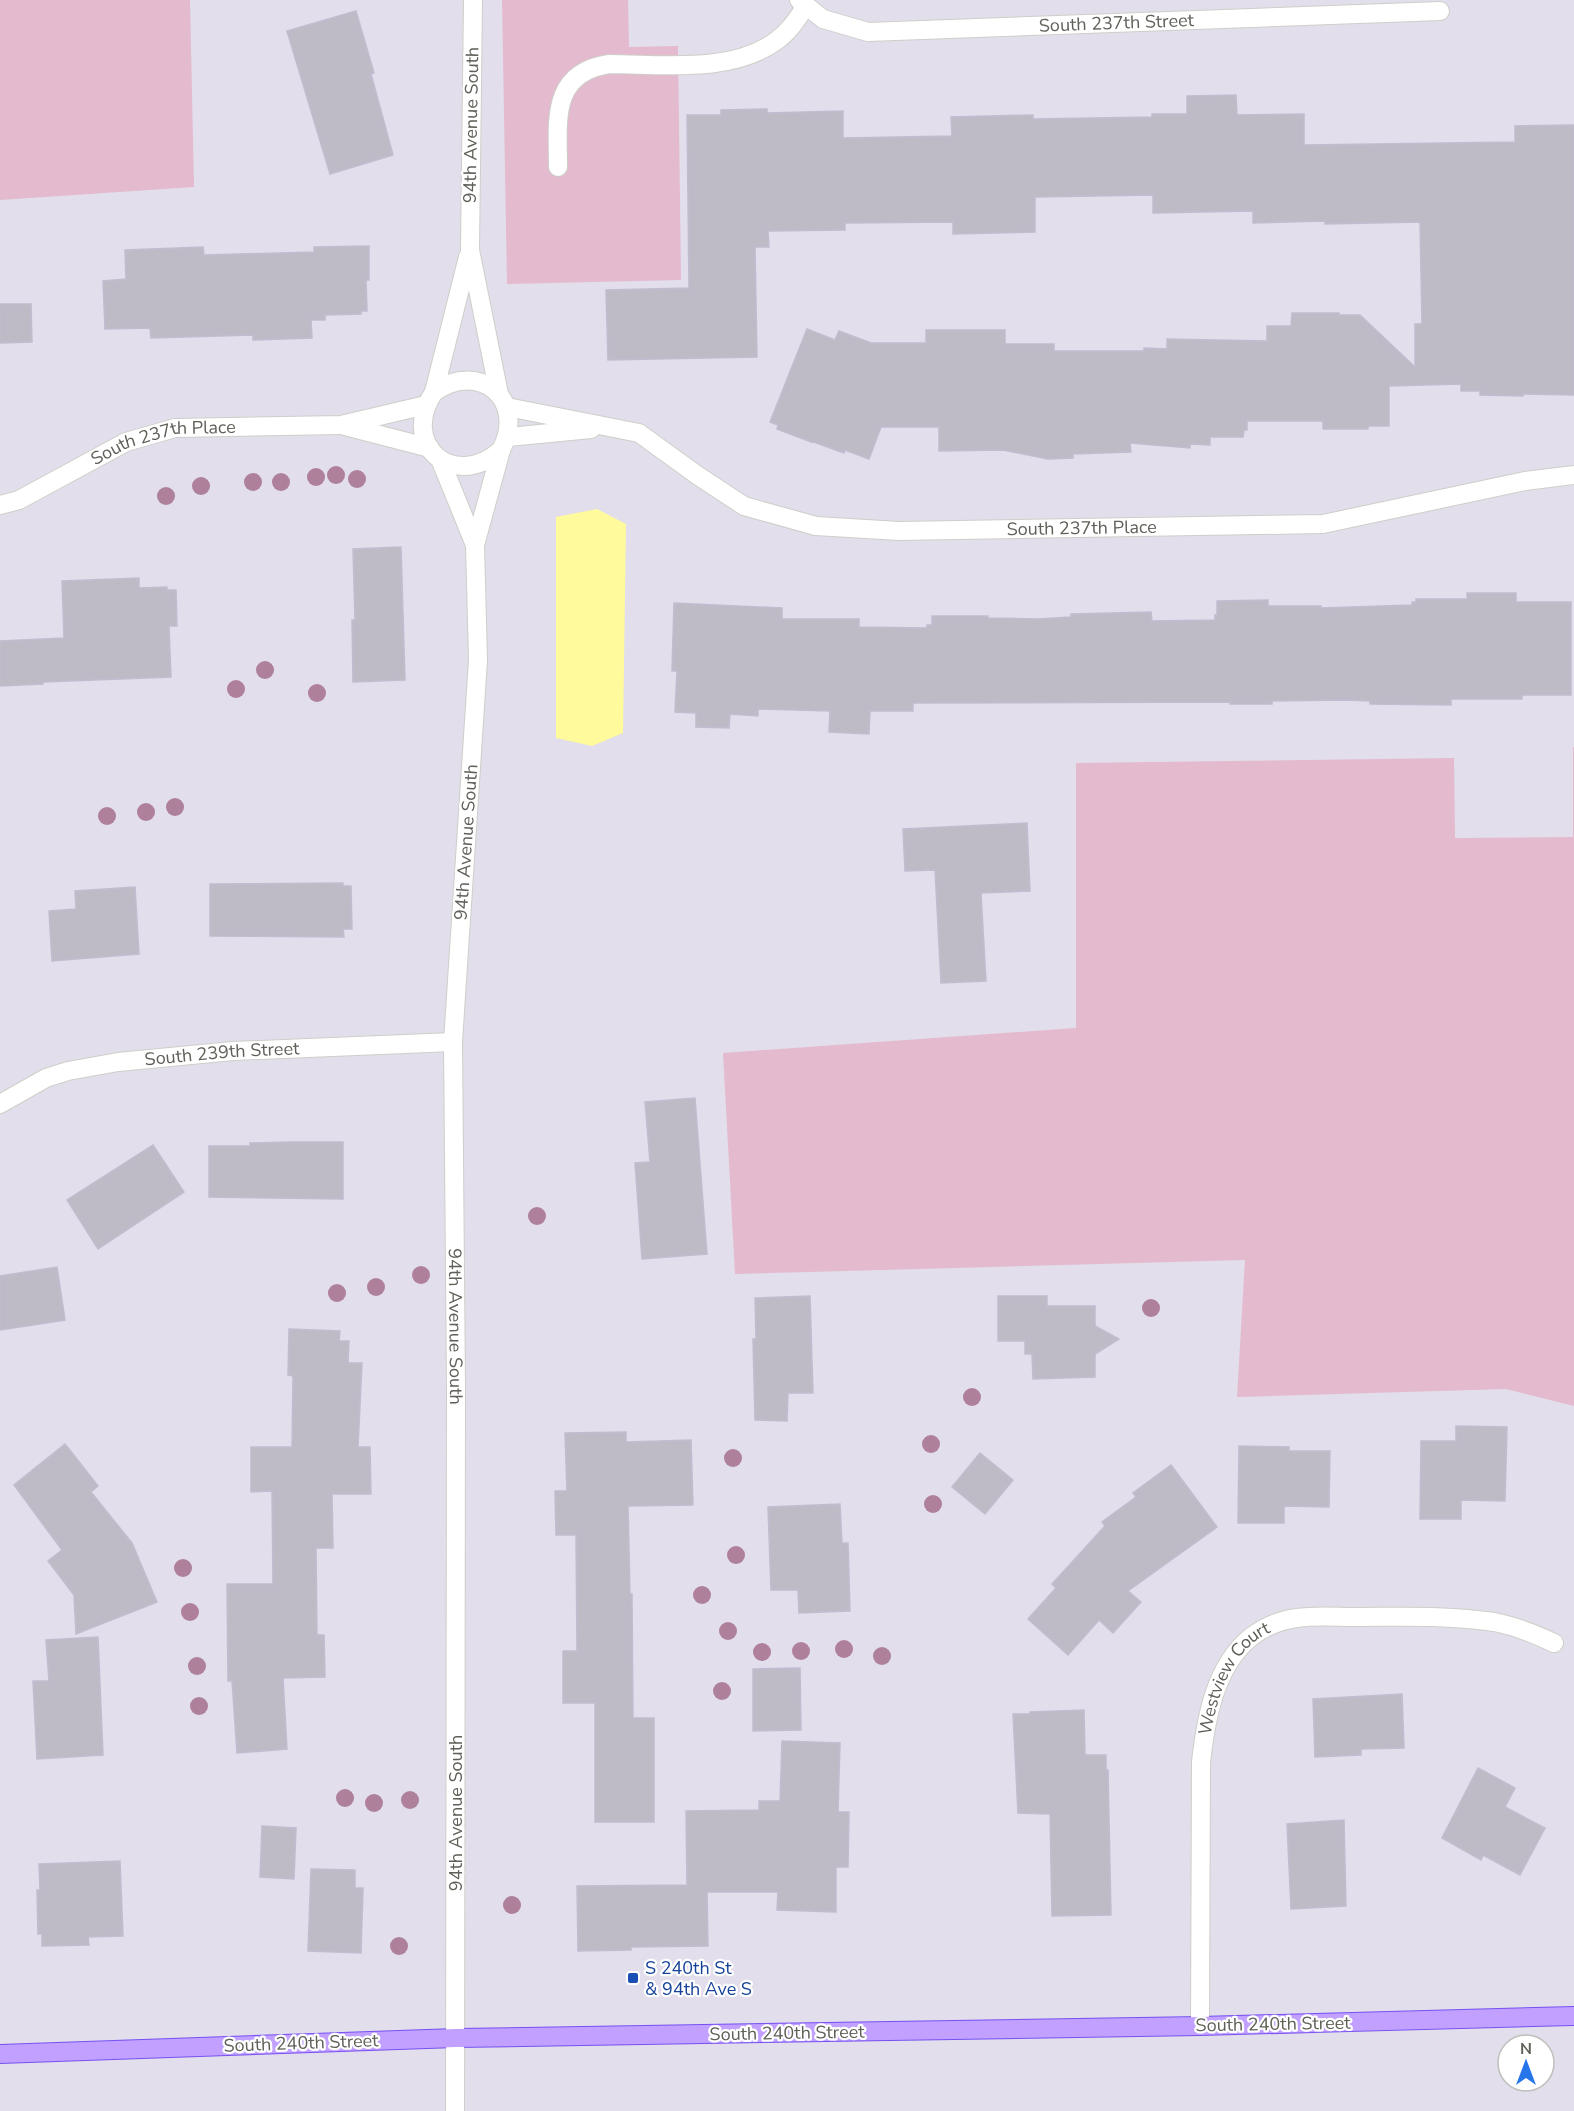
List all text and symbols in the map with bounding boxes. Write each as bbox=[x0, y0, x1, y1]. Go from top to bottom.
street label: South 237th Street bbox=[1038, 8, 1195, 38]
street label: 94th Avenue South bbox=[458, 47, 484, 203]
street label: South 237th Place bbox=[87, 415, 236, 471]
street label: South 237th Place bbox=[1006, 515, 1157, 541]
street label: 94th Avenue South bbox=[449, 763, 483, 921]
street label: South 239th Street bbox=[143, 1036, 300, 1071]
street label: 94th Avenue South bbox=[443, 1248, 468, 1405]
street label: Westview Court bbox=[1193, 1615, 1274, 1737]
street label: 94th Avenue South bbox=[444, 1735, 468, 1891]
place label: S 240th St & 94th Ave S bbox=[645, 1956, 752, 2001]
marker: S 240th St & 94th Ave S bbox=[626, 1971, 640, 1985]
street label: South 240th Street bbox=[1195, 2011, 1351, 2037]
street label: South 240th Street bbox=[709, 2020, 865, 2046]
street label: South 240th Street bbox=[223, 2028, 380, 2058]
north arrow bbox=[1496, 2033, 1556, 2093]
text: N bbox=[1520, 2038, 1532, 2060]

